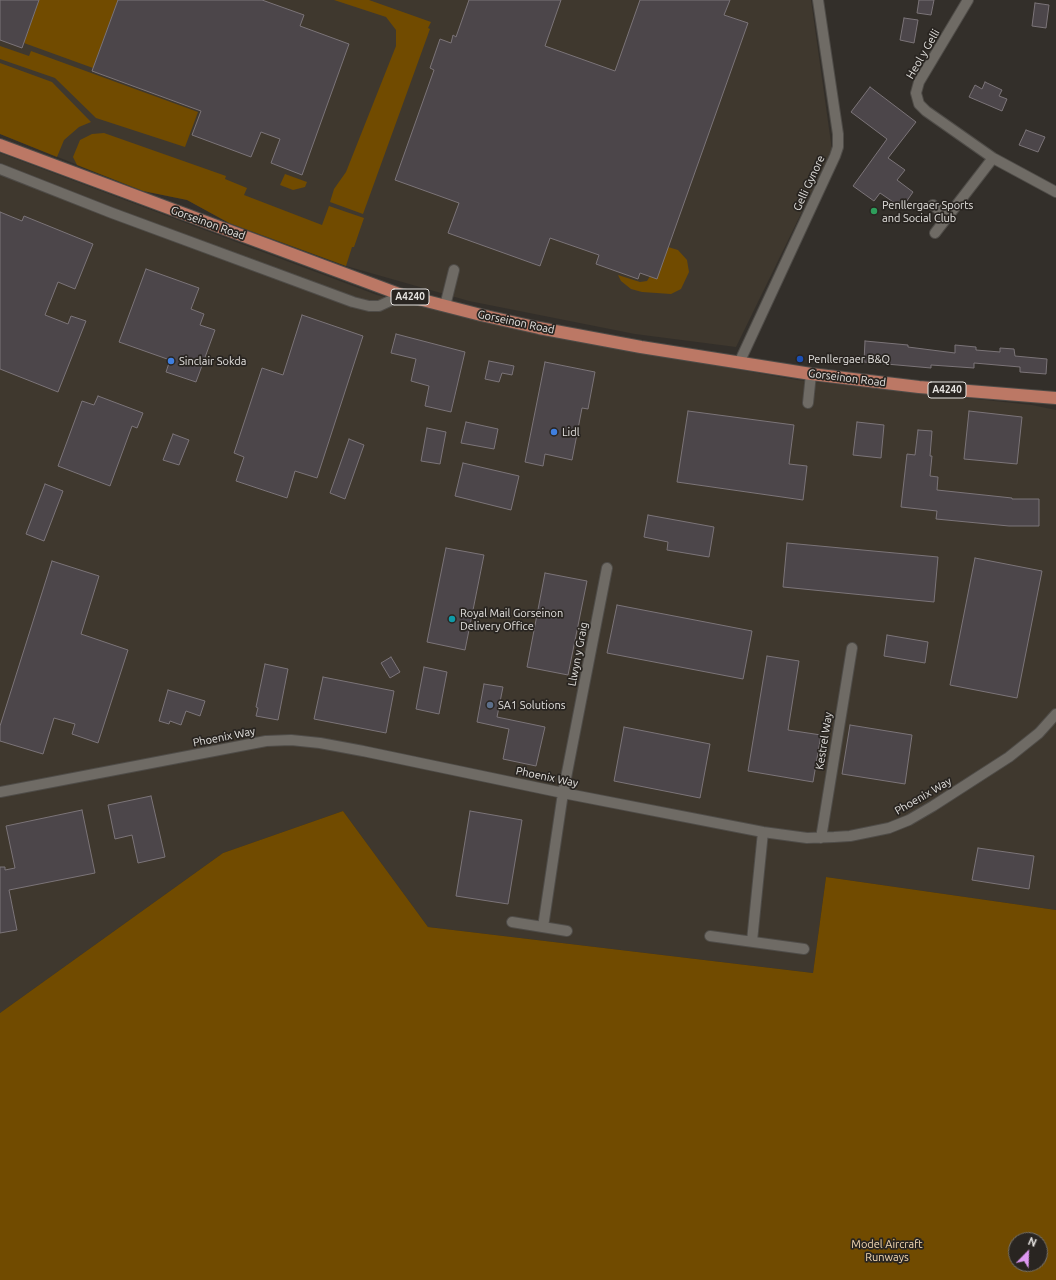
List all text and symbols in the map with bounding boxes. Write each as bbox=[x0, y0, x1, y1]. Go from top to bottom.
street label: Heol y Gelli bbox=[903, 27, 943, 81]
street label: Gelli Gynore bbox=[790, 153, 828, 213]
place label: Penllergaer Sports and Social Club bbox=[882, 198, 973, 224]
street label: Gorseinon Road bbox=[169, 203, 247, 243]
marker: Penllergaer Sports and Social Club bbox=[869, 206, 879, 216]
road number: A4240 bbox=[391, 289, 429, 305]
street label: Gorseinon Road bbox=[476, 307, 556, 337]
place label: Penllergaer B&Q bbox=[808, 352, 890, 366]
place label: Sinclair Sokda bbox=[179, 354, 246, 368]
marker: Penllergaer B&Q bbox=[795, 354, 805, 364]
marker: Sinclair Sokda bbox=[166, 356, 176, 366]
street label: Gorseinon Road bbox=[807, 367, 887, 389]
road number: A4240 bbox=[928, 382, 966, 398]
place label: Lidl bbox=[562, 425, 580, 439]
marker: Lidl bbox=[549, 427, 559, 437]
place label: Royal Mail Gorseinon Delivery Office bbox=[460, 606, 563, 632]
marker: Royal Mail Gorseinon Delivery Office bbox=[447, 614, 457, 624]
street label: Llwyn y Graig bbox=[565, 621, 591, 687]
place label: SA1 Solutions bbox=[498, 698, 565, 712]
marker: SA1 Solutions bbox=[485, 700, 495, 710]
street label: Kestrel Way bbox=[813, 711, 835, 771]
street label: Phoenix Way bbox=[192, 724, 256, 750]
street label: Phoenix Way bbox=[515, 764, 579, 790]
street label: Phoenix Way bbox=[892, 774, 954, 818]
north arrow bbox=[1008, 1232, 1048, 1272]
text: N bbox=[1026, 1235, 1038, 1249]
park label: Model Aircraft Runways bbox=[851, 1237, 923, 1263]

